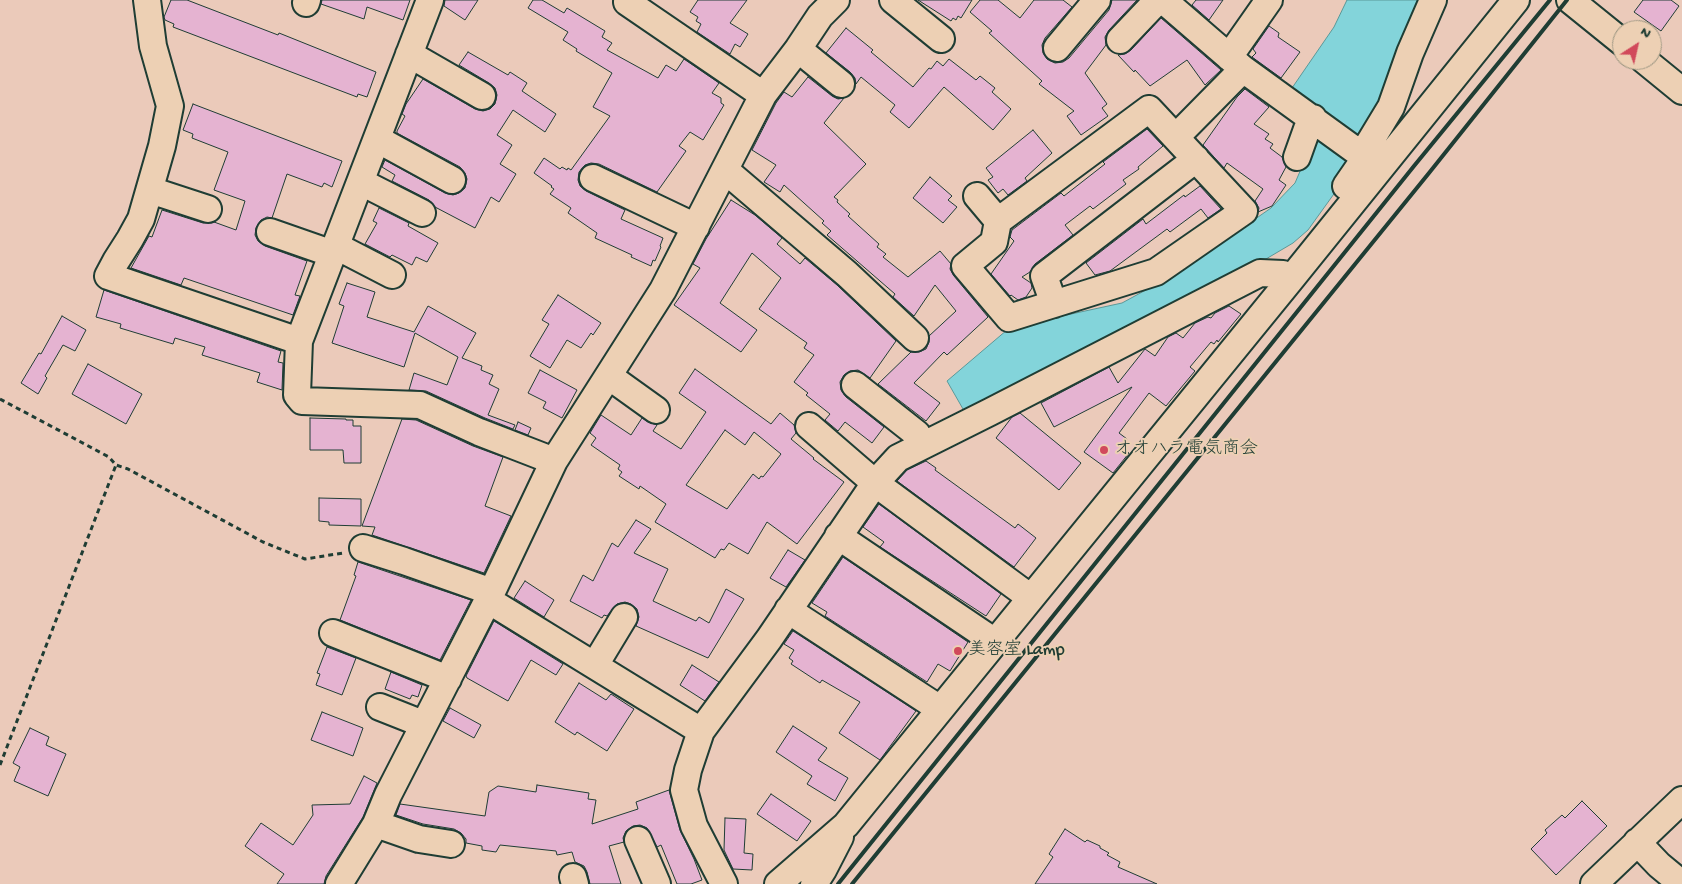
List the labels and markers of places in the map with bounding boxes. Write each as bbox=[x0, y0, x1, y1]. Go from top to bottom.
place label: オオハラ電気商会 bbox=[1114, 439, 1258, 461]
marker: オオハラ電気商会 bbox=[1098, 444, 1110, 456]
place label: 美容室 Lamp bbox=[968, 640, 1064, 662]
marker: 美容室 Lamp bbox=[952, 645, 964, 657]

